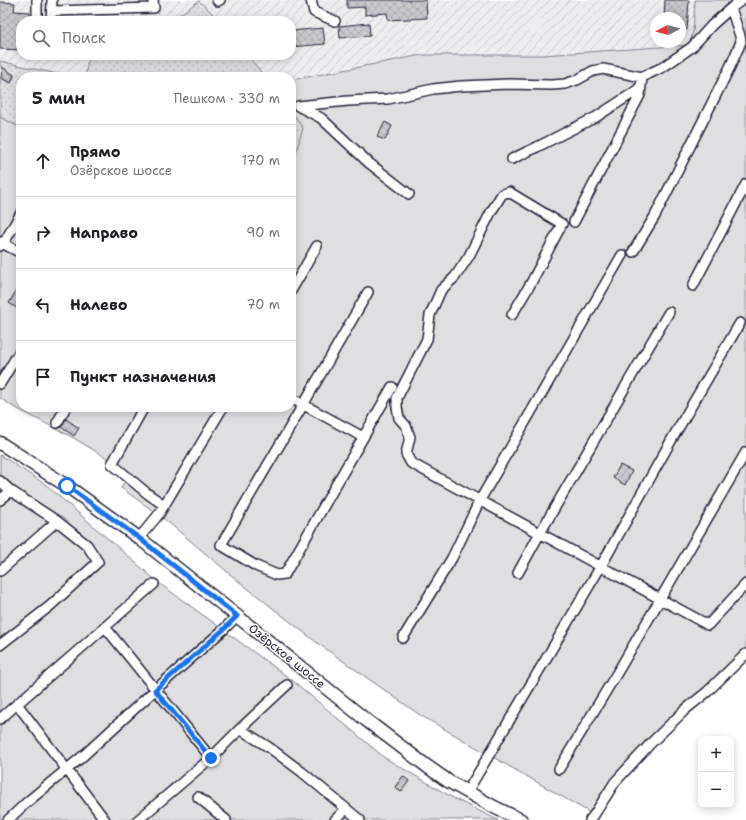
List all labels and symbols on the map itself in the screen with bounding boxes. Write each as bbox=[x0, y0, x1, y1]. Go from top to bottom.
north arrow bbox=[650, 12, 686, 48]
route start bbox=[58, 477, 76, 495]
street label: Озёрское шоссе bbox=[245, 620, 329, 692]
route end bbox=[202, 749, 220, 767]

